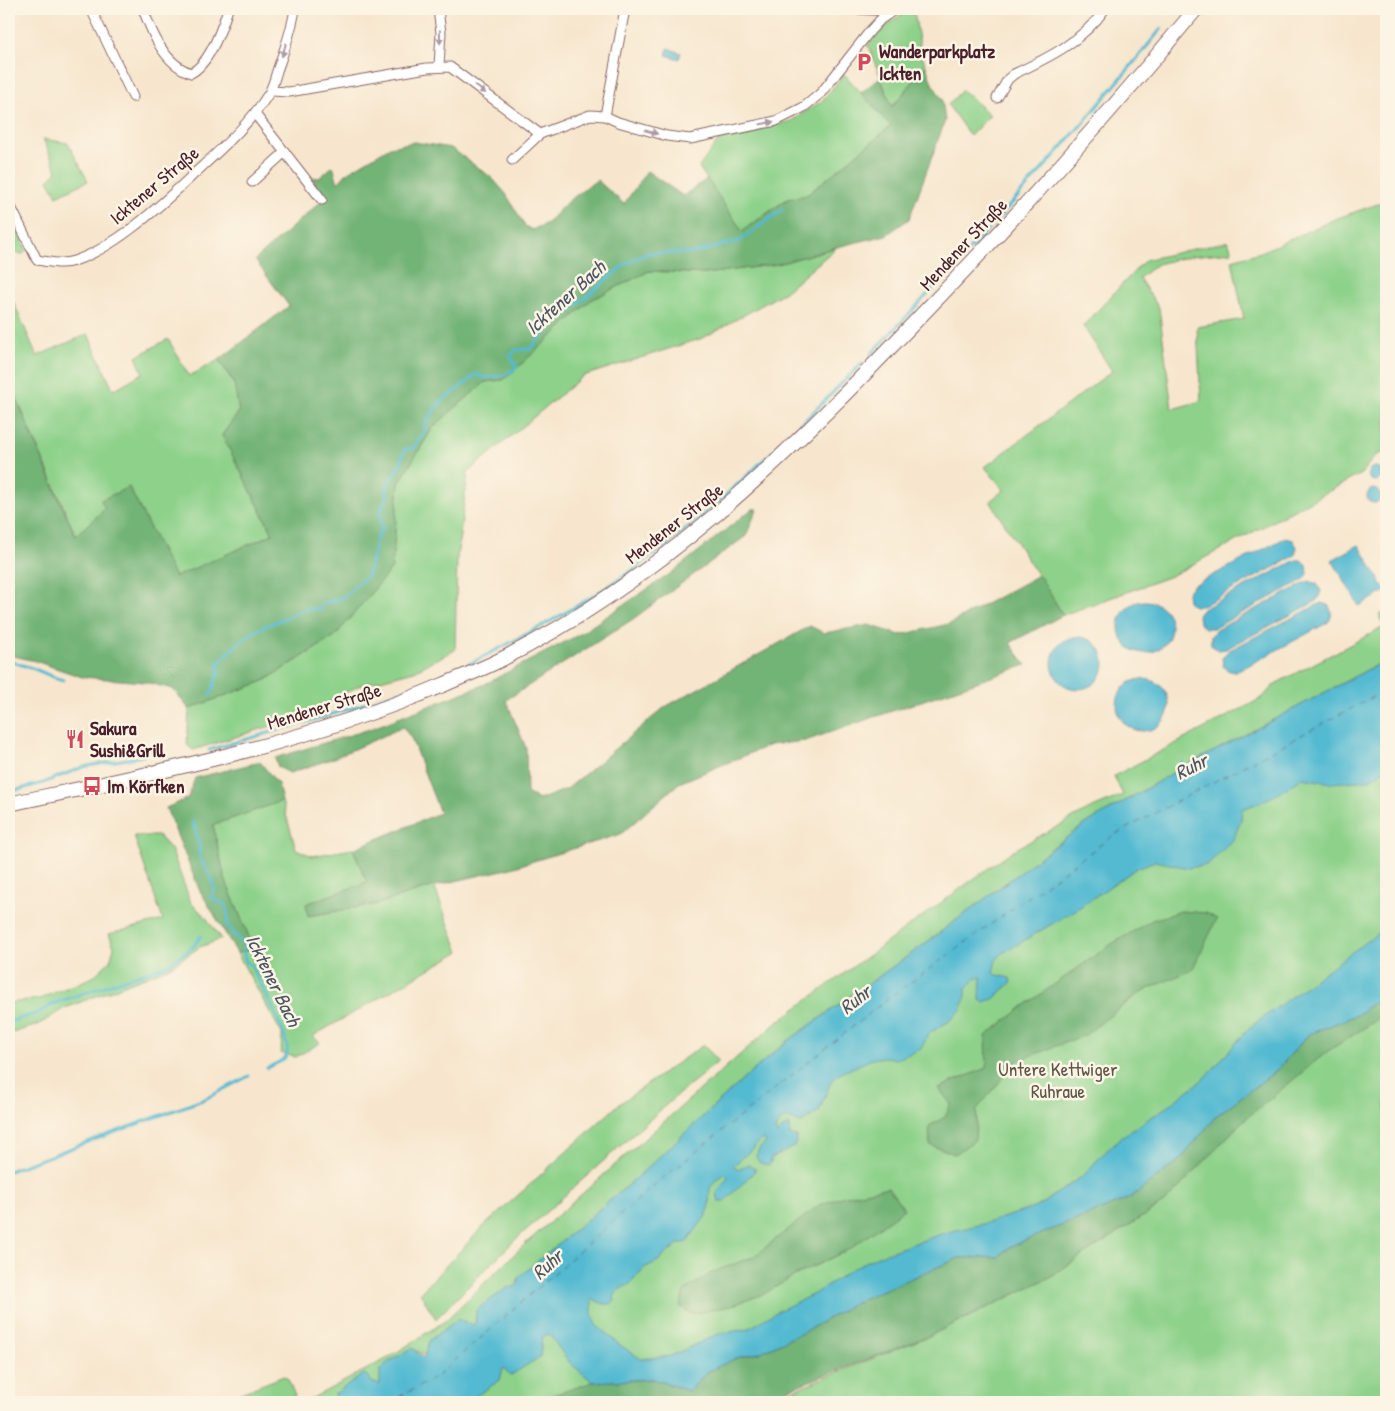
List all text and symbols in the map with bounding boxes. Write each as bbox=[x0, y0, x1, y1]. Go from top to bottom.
one-way arrow bbox=[436, 30, 444, 46]
place label: Wanderparkplatz Ickten bbox=[879, 38, 996, 86]
one-way arrow bbox=[280, 43, 288, 58]
parking icon: Wanderparkplatz Ickten bbox=[853, 51, 875, 73]
one-way arrow bbox=[473, 84, 487, 94]
one-way arrow bbox=[760, 119, 775, 127]
one-way arrow bbox=[643, 128, 658, 136]
street label: Icktener Straße bbox=[104, 140, 205, 230]
street label: Mendener Straße bbox=[913, 192, 1013, 296]
water label: Icktener Bach bbox=[519, 253, 612, 340]
street label: Mendener Straße bbox=[620, 476, 729, 570]
street label: Mendener Straße bbox=[264, 676, 385, 736]
place label: Sakura Sushi&Grill bbox=[90, 715, 166, 763]
restaurant icon: Sakura Sushi&Grill bbox=[64, 728, 86, 750]
water label: Ruhr bbox=[1170, 745, 1214, 786]
place label: Im Körfken bbox=[107, 773, 185, 799]
bus stop icon: Im Körfken bbox=[81, 775, 103, 797]
water label: Icktener Bach bbox=[240, 930, 309, 1032]
water label: Ruhr bbox=[834, 977, 878, 1020]
park label: Untere Kettwiger Ruhraue bbox=[998, 1056, 1118, 1104]
water label: Ruhr bbox=[526, 1241, 570, 1285]

